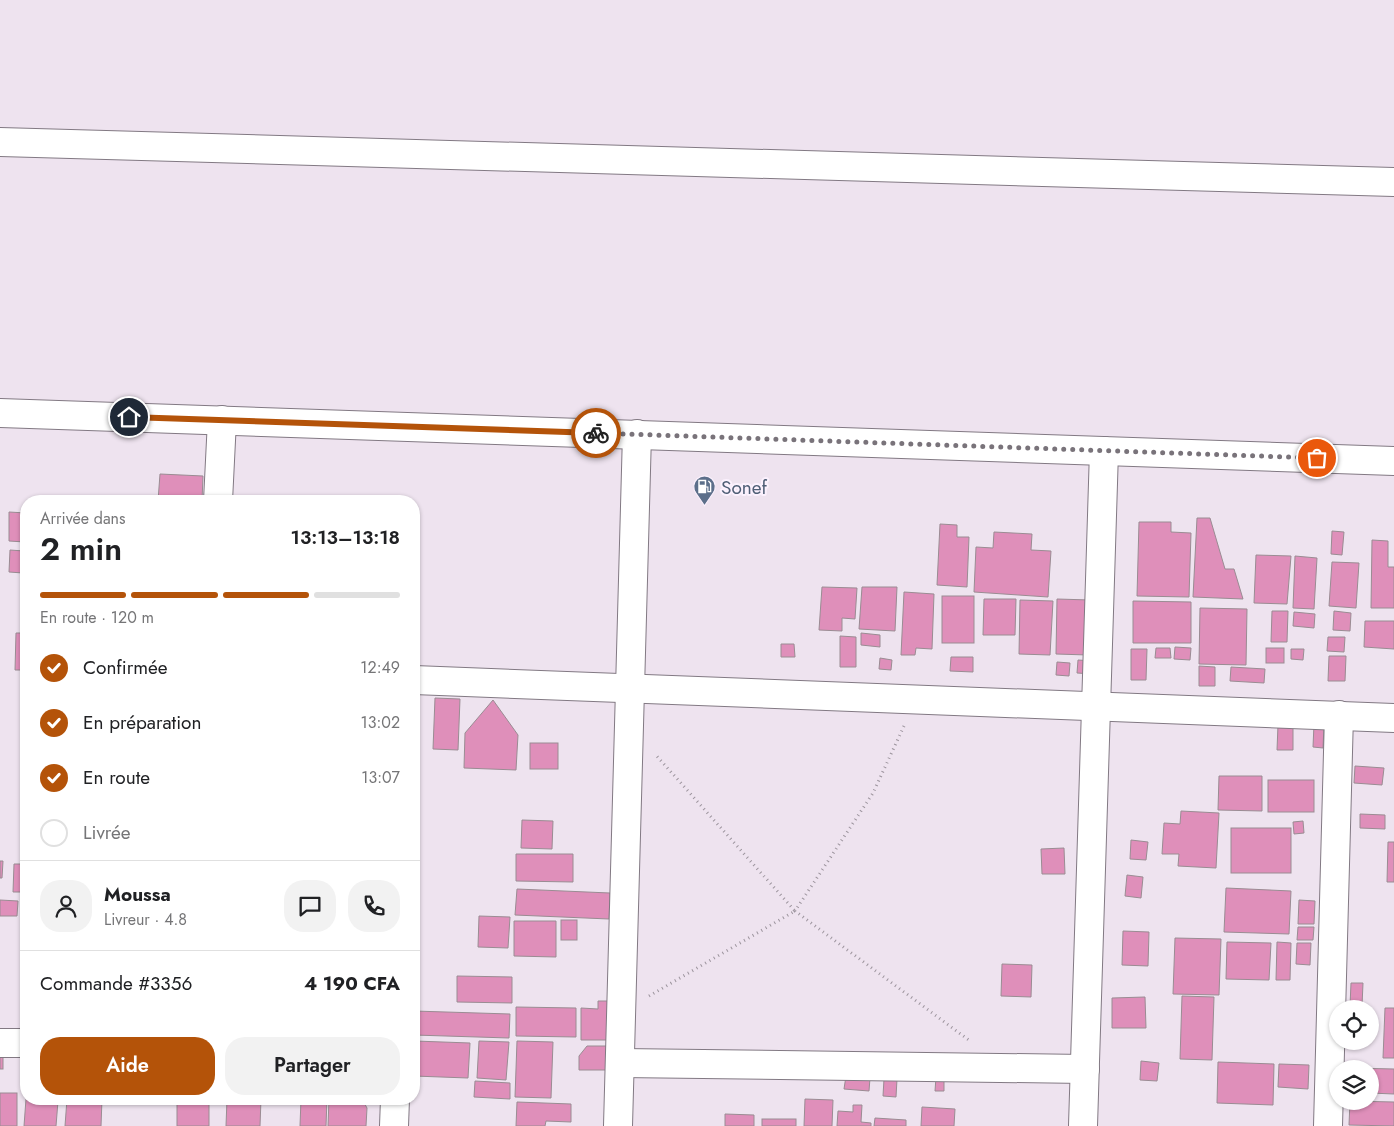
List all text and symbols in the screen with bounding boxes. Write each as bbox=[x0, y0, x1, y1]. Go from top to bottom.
pin bbox=[108, 396, 150, 438]
icon: home bbox=[115, 403, 143, 431]
courier bbox=[571, 408, 621, 458]
icon: bike bbox=[582, 419, 610, 447]
pin bbox=[1296, 437, 1338, 479]
icon: bag bbox=[1303, 444, 1331, 472]
place label: Sonef bbox=[721, 474, 768, 501]
fuel station icon: Sonef bbox=[693, 475, 717, 506]
text: Arrivée dans bbox=[40, 507, 125, 530]
text: 13:13–13:18 bbox=[291, 524, 400, 551]
text: 2 min bbox=[40, 526, 122, 572]
text: En route · 120 m bbox=[40, 606, 154, 629]
icon: check bbox=[40, 654, 68, 682]
text: Confirmée bbox=[83, 654, 168, 681]
text: 12:49 bbox=[360, 656, 400, 679]
icon: check bbox=[40, 709, 68, 737]
text: En préparation bbox=[83, 709, 201, 736]
text: 13:02 bbox=[361, 711, 400, 734]
icon: check bbox=[40, 764, 68, 792]
text: En route bbox=[83, 764, 150, 791]
text: 13:07 bbox=[361, 766, 400, 789]
text: Livrée bbox=[83, 819, 131, 846]
button: person bbox=[40, 880, 92, 932]
button: chat bbox=[284, 880, 336, 932]
button: phone bbox=[348, 880, 400, 932]
text: Moussa bbox=[104, 881, 171, 908]
text: Livreur · 4.8 bbox=[104, 908, 187, 931]
text: Commande #3356 bbox=[40, 970, 192, 997]
text: 4 190 CFA bbox=[304, 970, 400, 997]
map controls bbox=[1329, 1000, 1379, 1110]
button: locate bbox=[1329, 1000, 1379, 1050]
button: Aide bbox=[40, 1037, 215, 1095]
button: Partager bbox=[225, 1037, 400, 1095]
button: layers bbox=[1329, 1060, 1379, 1110]

